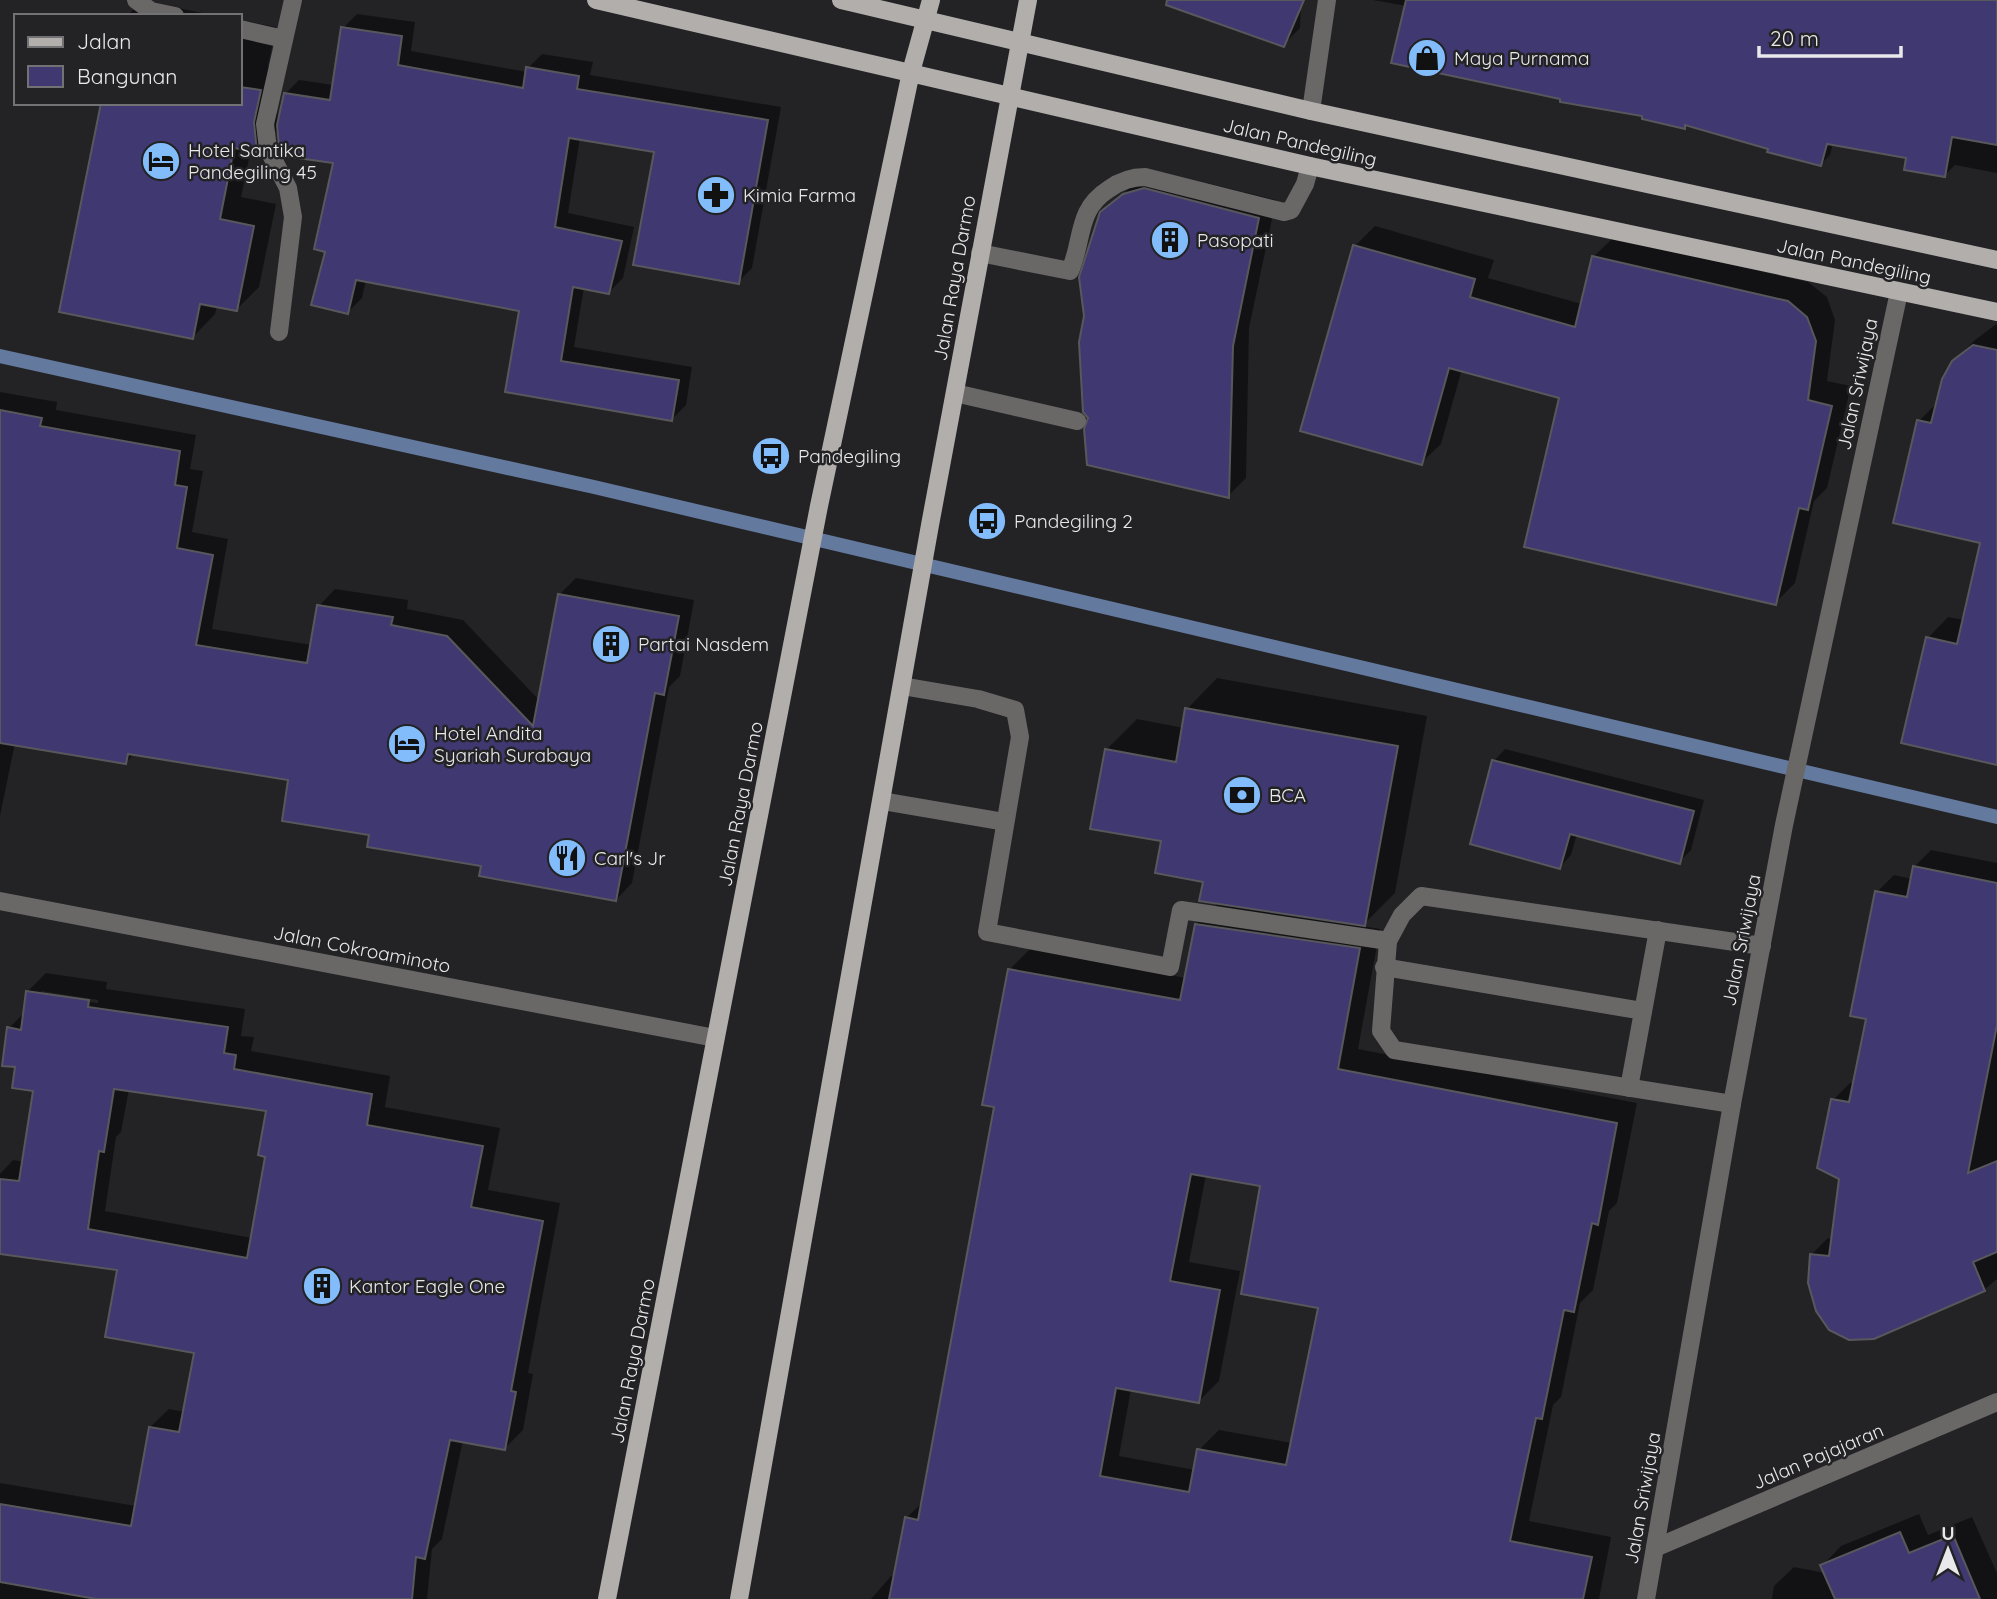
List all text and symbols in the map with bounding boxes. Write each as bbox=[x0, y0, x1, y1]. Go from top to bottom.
legend bbox=[14, 14, 242, 105]
scale bar bbox=[1759, 14, 1901, 58]
text: 20 m bbox=[1770, 25, 1819, 51]
text: Jalan bbox=[77, 28, 131, 54]
shop icon: Maya Purnama bbox=[1406, 37, 1448, 79]
place label: Maya Purnama bbox=[1454, 46, 1589, 70]
text: Bangunan bbox=[77, 63, 177, 89]
street label: Jalan Pandegiling bbox=[1221, 113, 1379, 171]
place label: Hotel Santika Pandegiling 45 bbox=[188, 138, 317, 184]
hotel icon: Hotel Santika Pandegiling 45 bbox=[140, 140, 182, 182]
pharmacy icon: Kimia Farma bbox=[695, 174, 737, 216]
place label: Kimia Farma bbox=[743, 183, 856, 207]
street label: Jalan Raya Darmo bbox=[928, 193, 980, 363]
building icon: Pasopati bbox=[1149, 219, 1191, 261]
place label: Pasopati bbox=[1197, 228, 1274, 252]
street label: Jalan Pandegiling bbox=[1774, 233, 1934, 289]
street label: Jalan Sriwijaya bbox=[1831, 316, 1883, 452]
bus stop icon: Pandegiling bbox=[750, 435, 792, 477]
place label: Pandegiling bbox=[798, 444, 901, 468]
bus stop icon: Pandegiling 2 bbox=[966, 500, 1008, 542]
place label: Pandegiling 2 bbox=[1014, 509, 1133, 533]
building icon: Partai Nasdem bbox=[590, 623, 632, 665]
place label: Partai Nasdem bbox=[638, 632, 769, 656]
street label: Jalan Raya Darmo bbox=[712, 719, 768, 889]
place label: Hotel Andita Syariah Surabaya bbox=[434, 721, 591, 767]
hotel icon: Hotel Andita Syariah Surabaya bbox=[386, 723, 428, 765]
bank icon: BCA bbox=[1221, 774, 1263, 816]
place label: BCA bbox=[1269, 783, 1306, 807]
restaurant icon: Carl's Jr bbox=[546, 837, 588, 879]
place label: Carl's Jr bbox=[594, 846, 666, 870]
street label: Jalan Sriwijaya bbox=[1716, 872, 1766, 1008]
street label: Jalan Cokroaminoto bbox=[271, 920, 453, 978]
building icon: Kantor Eagle One bbox=[301, 1265, 343, 1307]
place label: Kantor Eagle One bbox=[349, 1274, 505, 1298]
street label: Jalan Raya Darmo bbox=[604, 1276, 660, 1446]
street label: Jalan Pajajaran bbox=[1749, 1418, 1887, 1494]
street label: Jalan Sriwijaya bbox=[1619, 1430, 1665, 1566]
north arrow bbox=[1913, 1515, 1983, 1585]
text: U bbox=[1941, 1521, 1955, 1545]

